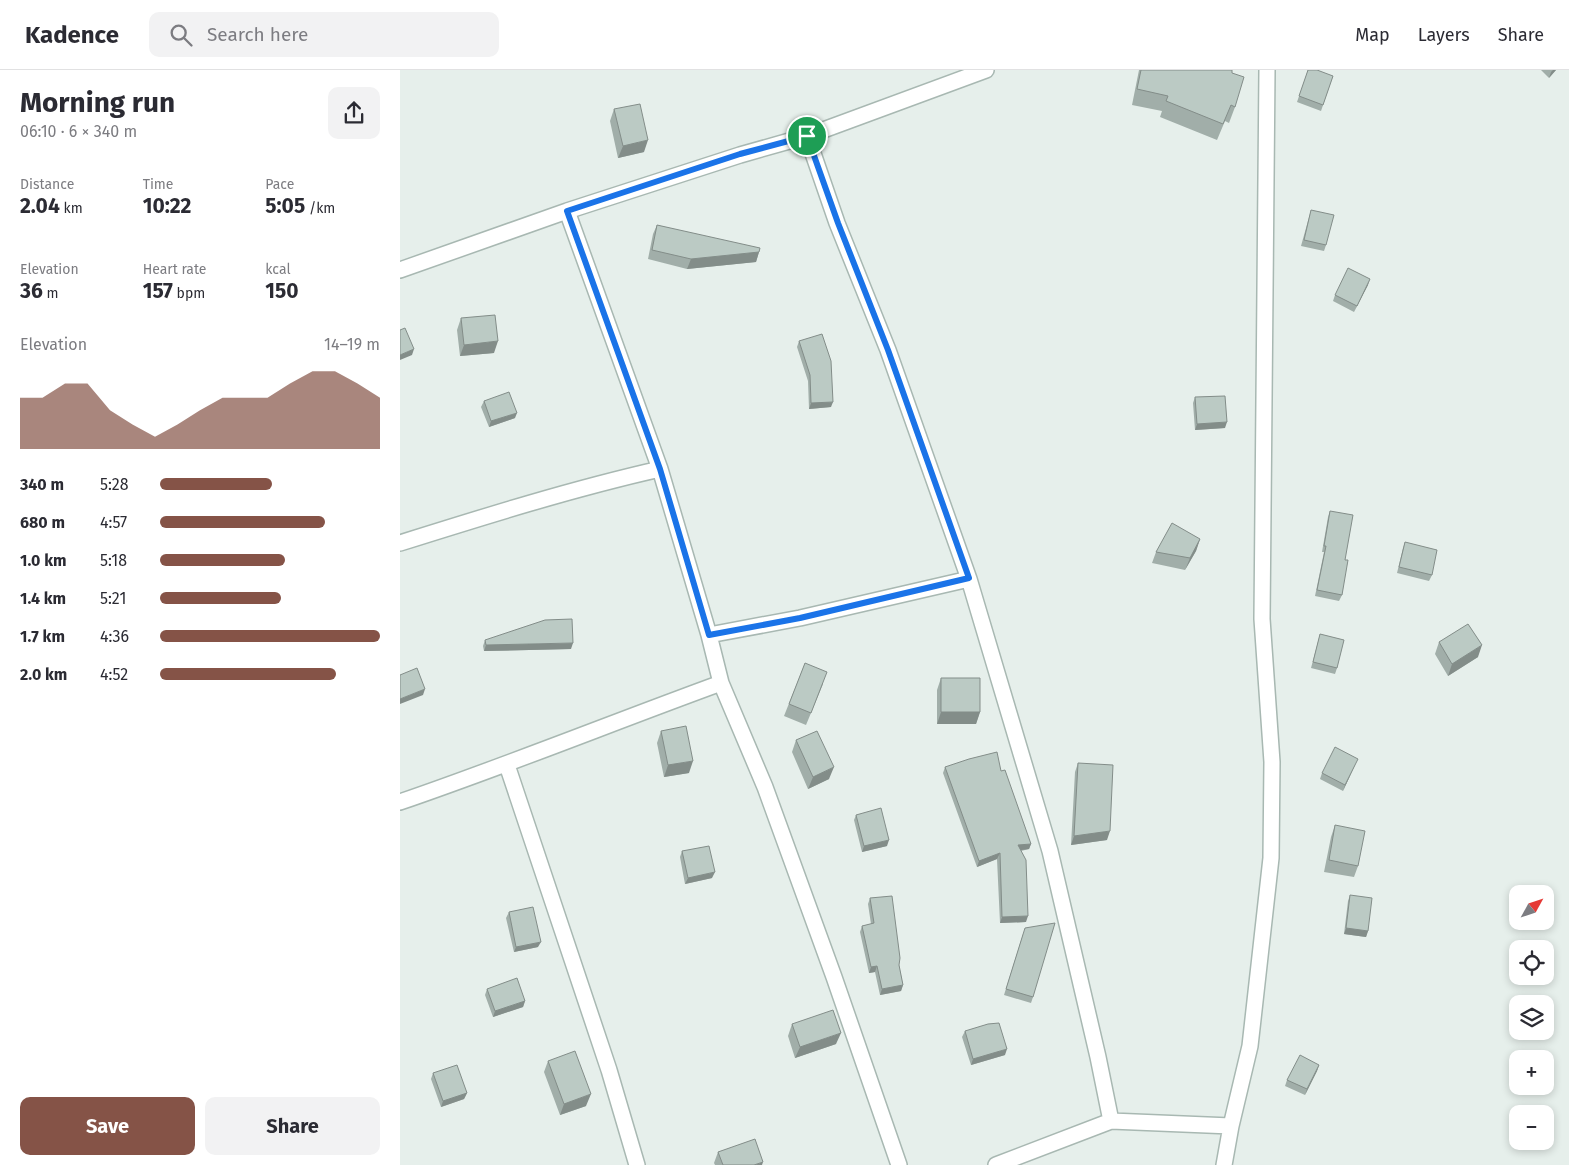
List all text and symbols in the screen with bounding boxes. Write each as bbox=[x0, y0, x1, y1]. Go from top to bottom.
search box bbox=[149, 12, 499, 57]
text: Kadence bbox=[25, 21, 119, 49]
icon: search bbox=[167, 21, 195, 49]
text: Search here bbox=[207, 23, 308, 46]
text: Map bbox=[1355, 24, 1390, 46]
text: Layers bbox=[1418, 24, 1470, 46]
text: Share bbox=[1498, 24, 1544, 46]
text: Morning run bbox=[20, 86, 175, 119]
button: share bbox=[328, 87, 380, 139]
pin bbox=[786, 115, 828, 157]
text: 06:10 · 6 × 340 m bbox=[20, 122, 137, 141]
icon: arrive bbox=[793, 122, 821, 150]
text: Distance bbox=[20, 176, 74, 193]
text: Time bbox=[143, 176, 173, 193]
text: Pace bbox=[265, 176, 294, 193]
text: 2.04 bbox=[20, 193, 60, 219]
text: 10:22 bbox=[143, 193, 191, 219]
text: 5:05 bbox=[265, 193, 305, 219]
text: km bbox=[60, 200, 83, 217]
text: /km bbox=[305, 200, 335, 217]
text: Elevation bbox=[20, 261, 79, 278]
text: Heart rate bbox=[143, 261, 206, 278]
text: kcal bbox=[265, 261, 291, 278]
text: 36 bbox=[20, 278, 43, 304]
text: 157 bbox=[143, 278, 173, 304]
text: 150 bbox=[265, 278, 299, 304]
text: m bbox=[43, 285, 58, 302]
text: bpm bbox=[173, 285, 205, 302]
text: Elevation bbox=[20, 335, 87, 354]
text: 14–19 m bbox=[324, 335, 380, 354]
text: 340 m bbox=[20, 475, 64, 494]
text: 5:28 bbox=[100, 475, 129, 494]
text: 680 m bbox=[20, 513, 65, 532]
text: 4:57 bbox=[100, 513, 127, 532]
text: 1.0 km bbox=[20, 551, 67, 570]
text: 5:18 bbox=[100, 551, 127, 570]
text: 1.4 km bbox=[20, 589, 66, 608]
text: 5:21 bbox=[100, 589, 126, 608]
text: 1.7 km bbox=[20, 627, 65, 646]
text: 4:36 bbox=[100, 627, 129, 646]
text: 2.0 km bbox=[20, 665, 67, 684]
text: 4:52 bbox=[100, 665, 128, 684]
north arrow bbox=[1509, 885, 1554, 930]
map controls bbox=[1509, 885, 1554, 1150]
button: locate bbox=[1509, 940, 1554, 985]
button: layers bbox=[1509, 995, 1554, 1040]
button: + bbox=[1509, 1050, 1554, 1095]
button: Save bbox=[20, 1097, 195, 1155]
button: Share bbox=[205, 1097, 380, 1155]
button: − bbox=[1509, 1105, 1554, 1150]

